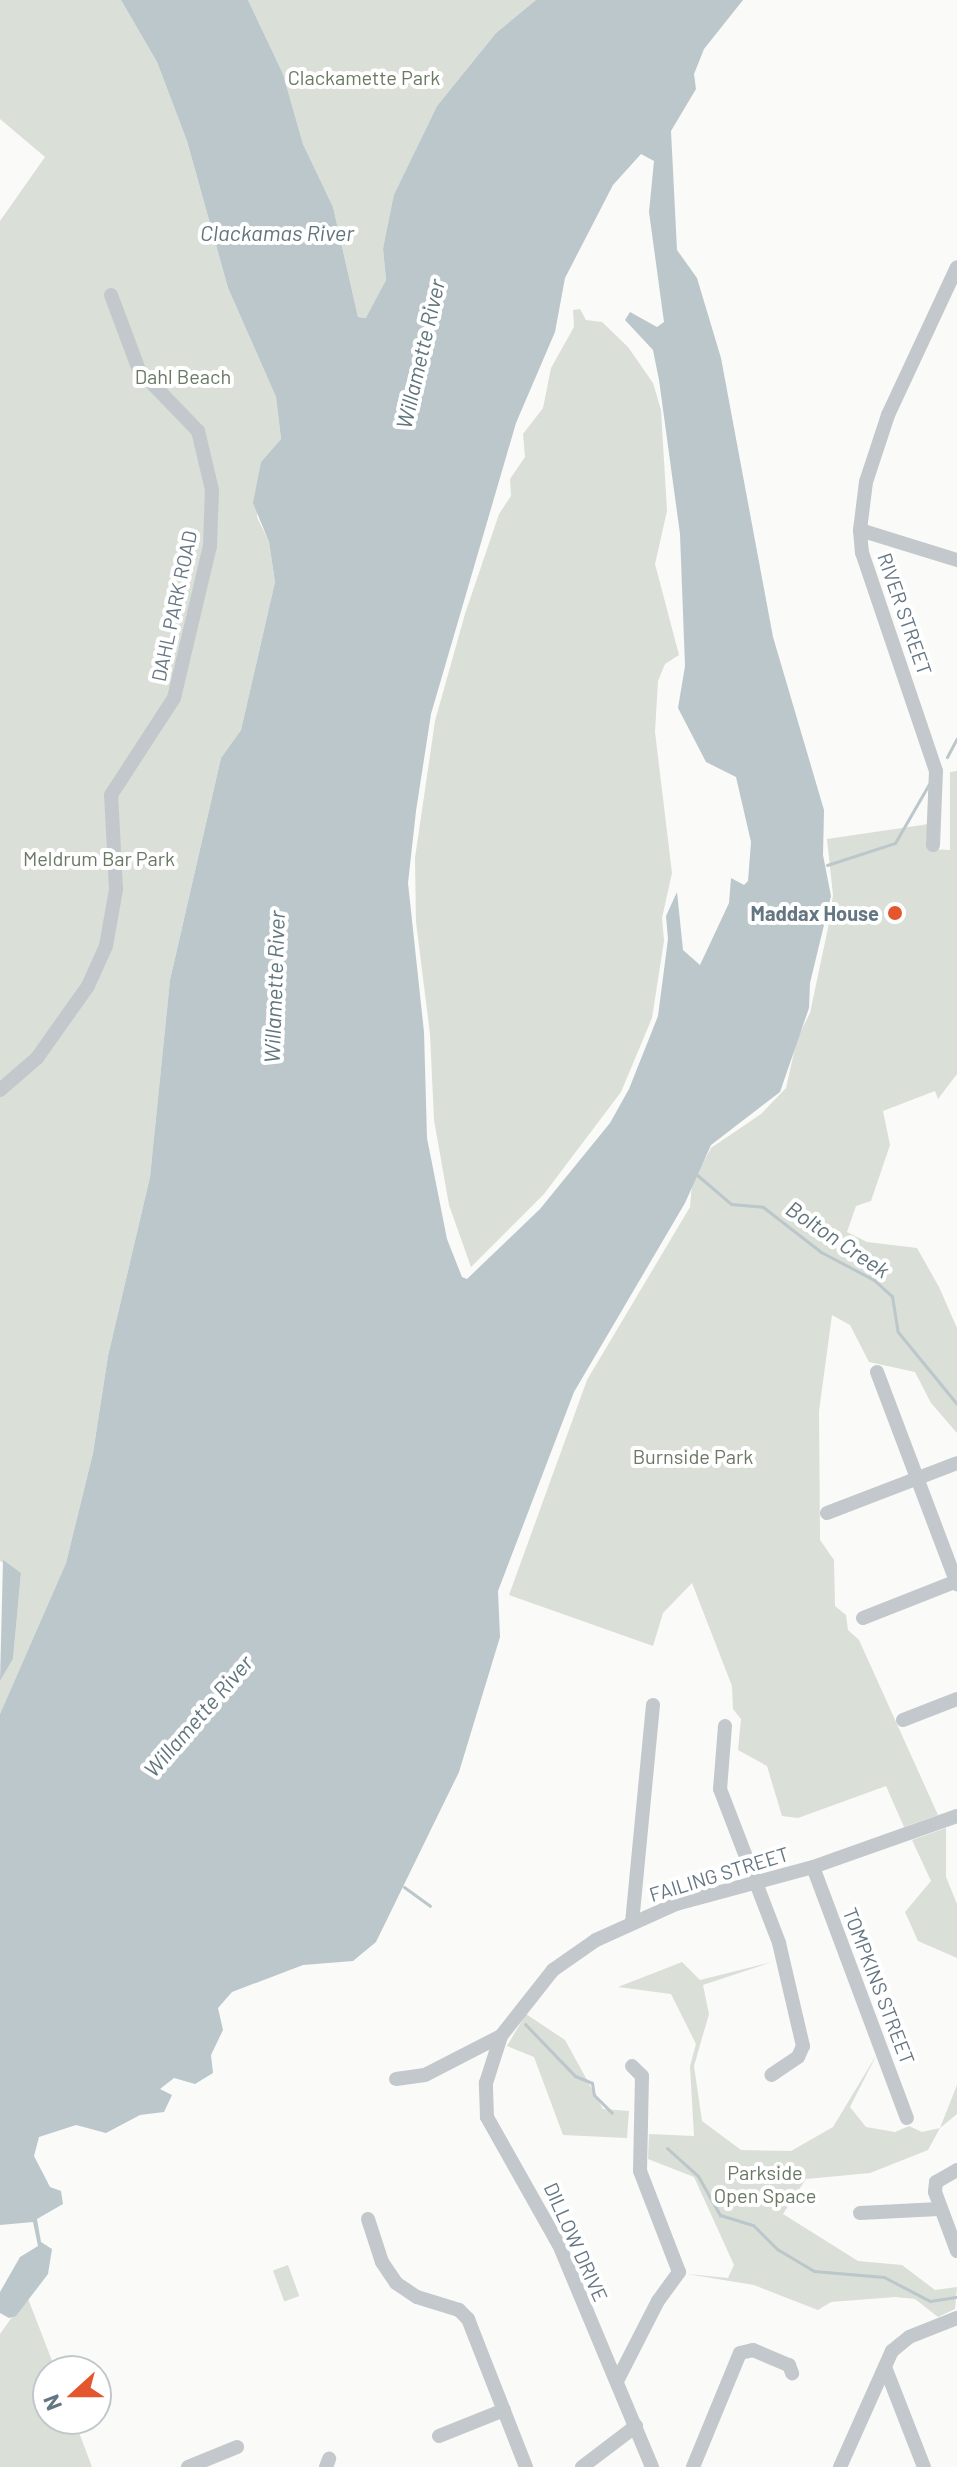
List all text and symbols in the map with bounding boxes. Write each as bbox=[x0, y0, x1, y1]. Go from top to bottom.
park label: Clackamette Park bbox=[288, 65, 440, 89]
water label: Clackamas River bbox=[200, 220, 354, 246]
water label: Willamette River bbox=[390, 277, 450, 431]
park label: Dahl Beach bbox=[135, 364, 231, 388]
street label: DAHL PARK ROAD bbox=[146, 528, 202, 684]
street label: RIVER STREET bbox=[873, 550, 937, 678]
park label: Meldrum Bar Park bbox=[23, 846, 175, 870]
place label: Maddax House bbox=[751, 901, 879, 925]
marker: Maddax House bbox=[886, 904, 904, 922]
water label: Willamette River bbox=[258, 910, 290, 1064]
water label: Bolton Creek bbox=[781, 1195, 895, 1283]
park label: Burnside Park bbox=[633, 1444, 753, 1468]
water label: Willamette River bbox=[138, 1650, 258, 1782]
street label: FAILING STREET bbox=[646, 1841, 792, 1907]
street label: TOMPKINS STREET bbox=[838, 1904, 920, 2068]
park label: Parkside Open Space bbox=[714, 2160, 816, 2207]
street label: DILLOW DRIVE bbox=[539, 2179, 613, 2305]
north arrow bbox=[32, 2355, 112, 2435]
text: N bbox=[37, 2391, 66, 2414]

